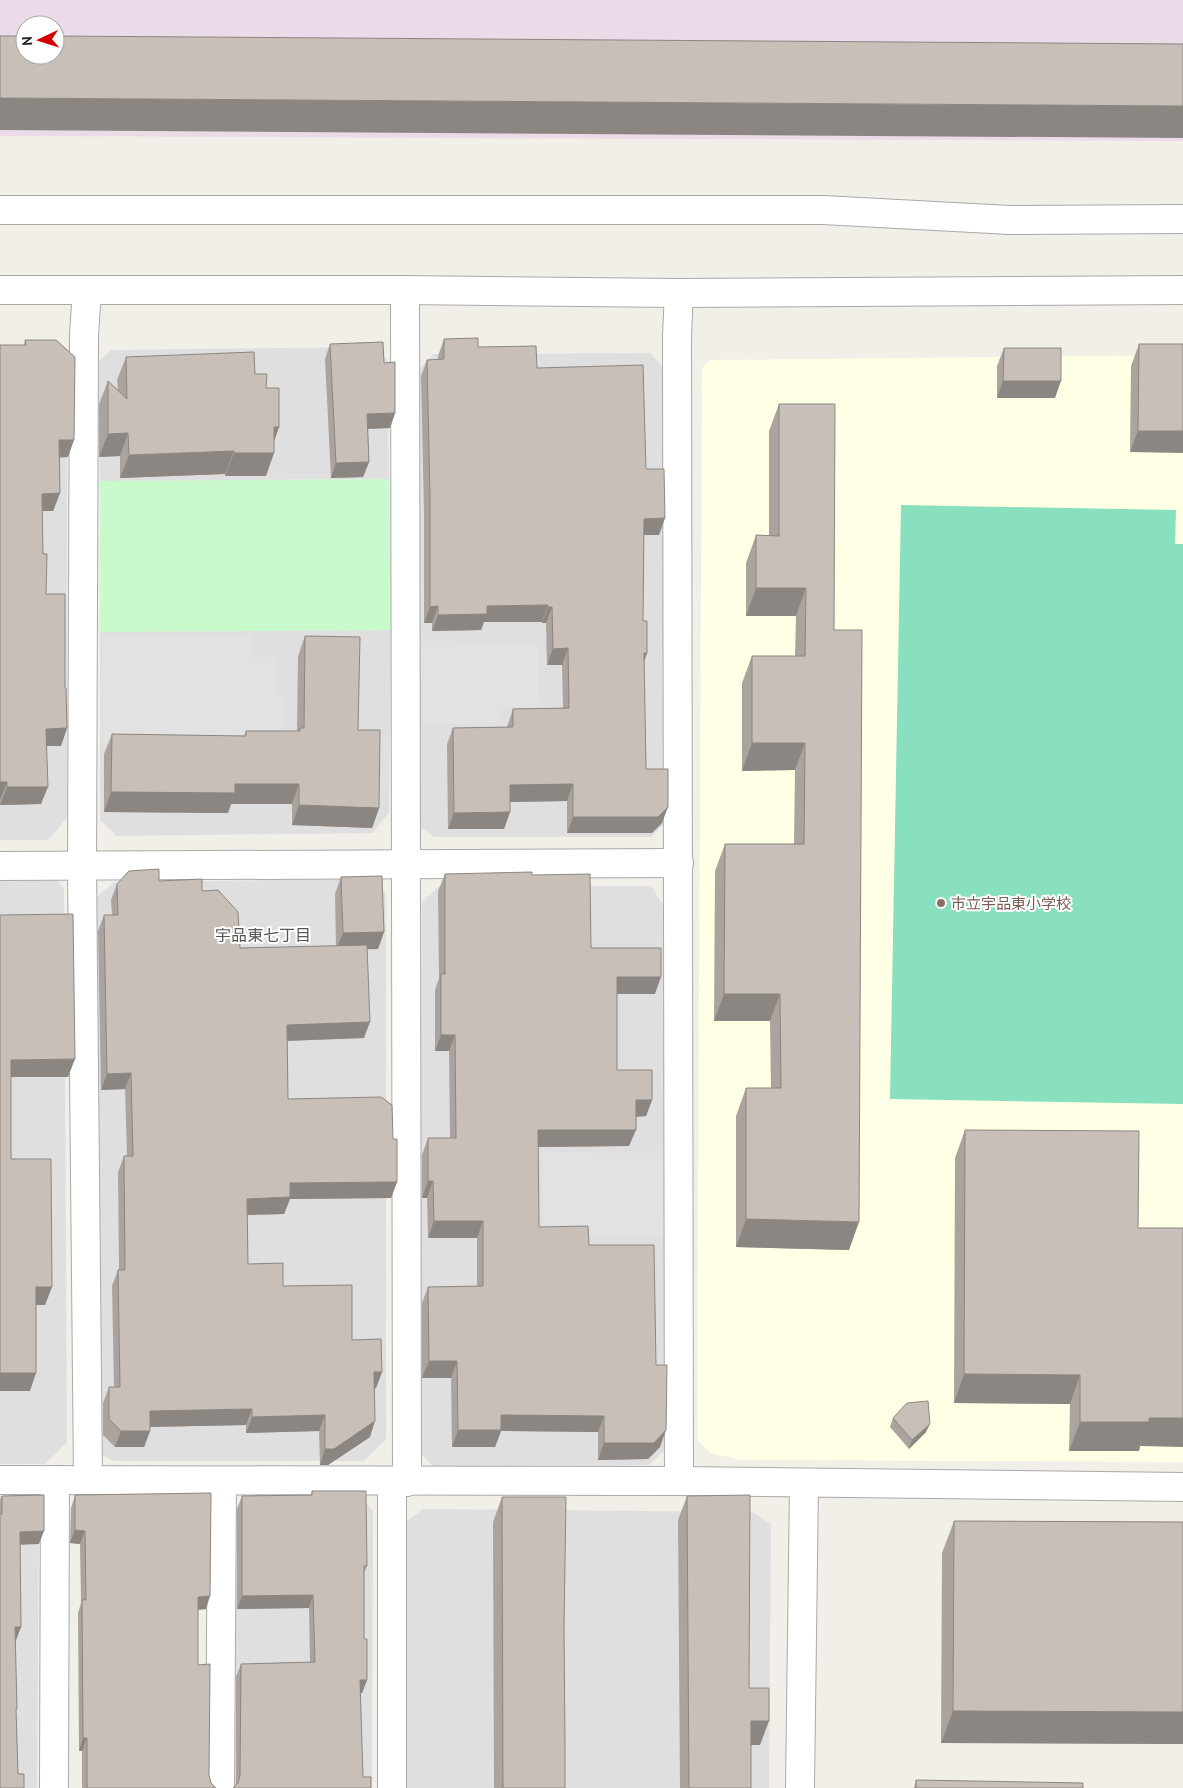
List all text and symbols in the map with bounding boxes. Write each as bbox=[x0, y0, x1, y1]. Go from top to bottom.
north arrow bbox=[15, 15, 65, 65]
text: N bbox=[18, 36, 36, 46]
place label: 市立宇品東小学校 bbox=[951, 894, 1071, 913]
marker: 市立宇品東小学校 bbox=[935, 897, 947, 909]
district label: 宇品東七丁目 bbox=[215, 925, 311, 945]

